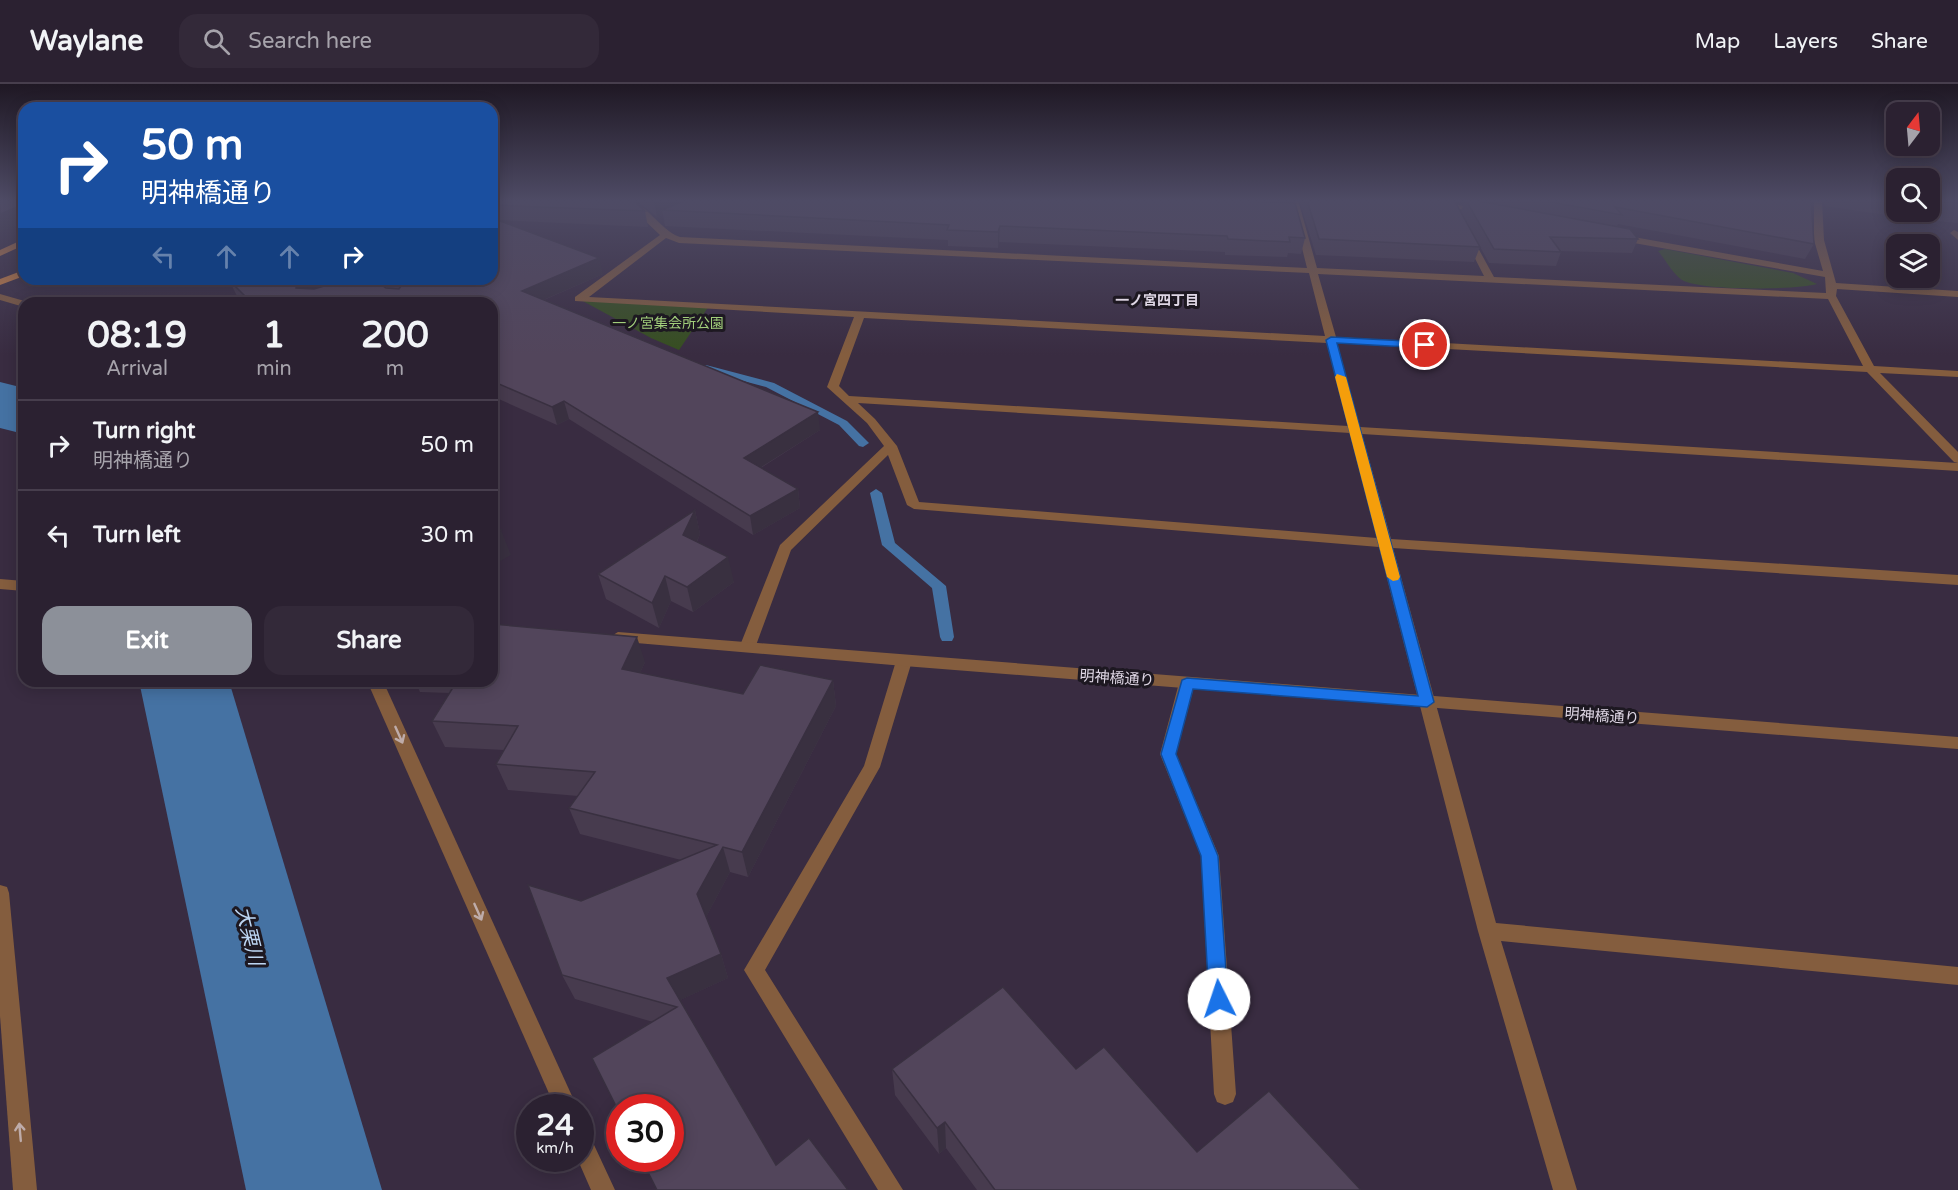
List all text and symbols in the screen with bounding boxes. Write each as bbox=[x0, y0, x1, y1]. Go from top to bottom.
search box bbox=[179, 14, 599, 68]
text: Waylane bbox=[30, 24, 143, 58]
icon: search bbox=[200, 25, 233, 58]
text: Search here bbox=[248, 28, 372, 54]
text: Map bbox=[1695, 29, 1740, 54]
text: Layers bbox=[1773, 29, 1838, 54]
text: Share bbox=[1871, 29, 1928, 54]
north arrow bbox=[1886, 102, 1940, 156]
map controls bbox=[1886, 102, 1940, 288]
text: 50 m bbox=[141, 120, 243, 171]
icon: right bbox=[42, 126, 120, 204]
button: search bbox=[1886, 168, 1940, 222]
text: 明神橋通り bbox=[141, 177, 276, 210]
button: layers bbox=[1886, 234, 1940, 288]
icon: left bbox=[147, 240, 180, 273]
icon: ahead bbox=[210, 240, 243, 273]
icon: ahead bbox=[273, 240, 306, 273]
icon: right bbox=[336, 240, 369, 273]
district label: 一ノ宮四丁目 bbox=[1115, 292, 1199, 309]
text: 08:19 bbox=[87, 314, 187, 357]
text: 1 bbox=[263, 314, 285, 357]
text: 200 bbox=[361, 314, 429, 357]
park label: 一ノ宮集会所公園 bbox=[612, 315, 724, 332]
pin bbox=[1399, 319, 1450, 370]
icon: arrive bbox=[1408, 328, 1441, 361]
text: Arrival bbox=[106, 357, 168, 381]
text: min bbox=[256, 357, 292, 381]
text: m bbox=[386, 357, 404, 381]
text: Turn right bbox=[93, 418, 195, 444]
icon: right bbox=[42, 429, 75, 462]
text: 50 m bbox=[420, 432, 474, 458]
text: 明神橋通り bbox=[93, 449, 193, 473]
icon: left bbox=[42, 519, 75, 552]
text: Turn left bbox=[93, 522, 181, 548]
text: 30 m bbox=[420, 522, 474, 548]
button: Exit bbox=[42, 606, 252, 675]
button: Share bbox=[264, 606, 474, 675]
street label: 明神橋通り bbox=[1079, 666, 1155, 690]
street label: 明神橋通り bbox=[1564, 704, 1640, 728]
one-way arrow bbox=[393, 725, 405, 743]
one-way arrow bbox=[473, 903, 485, 921]
water label: 大栗川 bbox=[230, 904, 268, 970]
position arrow bbox=[1187, 967, 1251, 1031]
speed limit sign: 30 bbox=[606, 1094, 684, 1172]
text: 24 bbox=[536, 1107, 574, 1144]
one-way arrow bbox=[15, 1122, 26, 1142]
text: km/h bbox=[536, 1139, 574, 1157]

